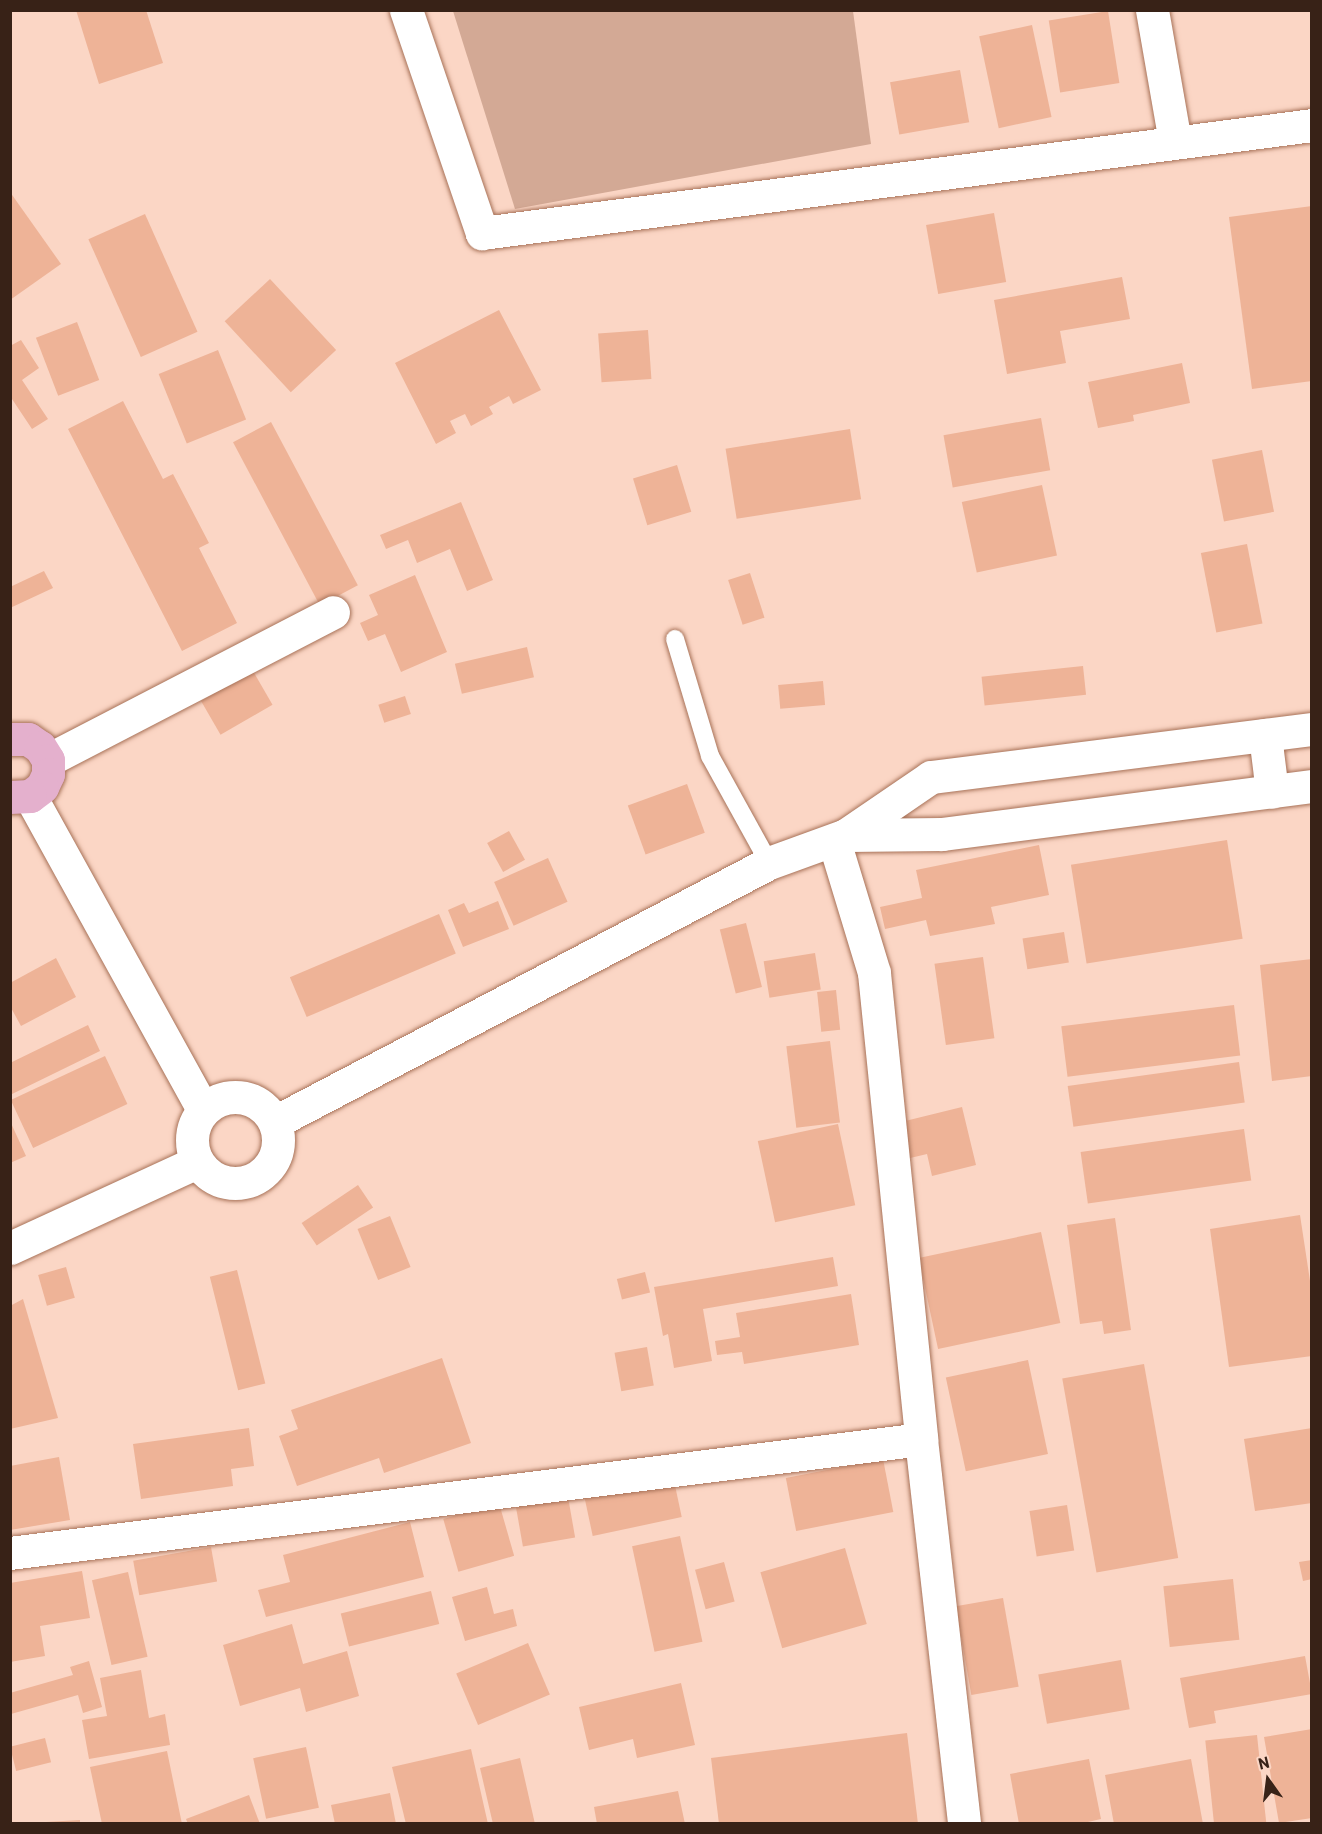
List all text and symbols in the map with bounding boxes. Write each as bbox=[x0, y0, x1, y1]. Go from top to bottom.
north arrow bbox=[1238, 1750, 1298, 1810]
text: N bbox=[1256, 1752, 1271, 1773]

